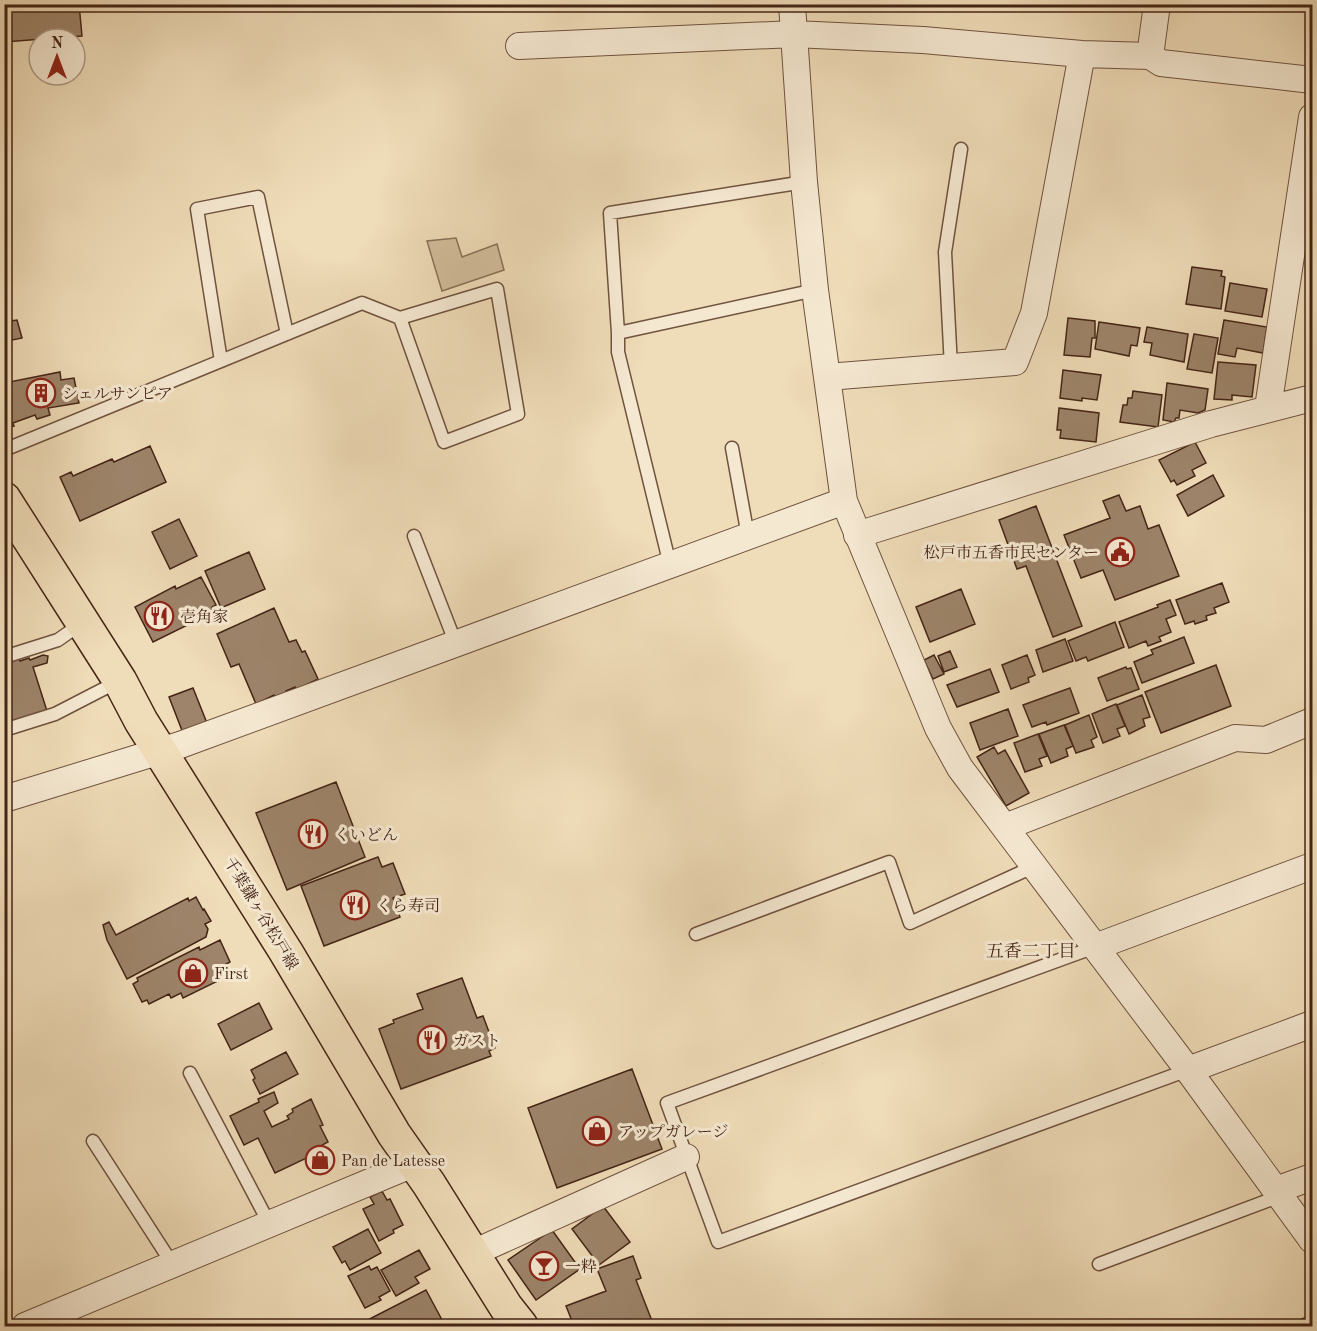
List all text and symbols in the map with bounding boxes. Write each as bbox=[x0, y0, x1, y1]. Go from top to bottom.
north arrow bbox=[27, 27, 87, 87]
text: N bbox=[51, 36, 64, 52]
building icon: シェルサンピア bbox=[25, 377, 57, 409]
place label: シェルサンピア bbox=[62, 386, 173, 403]
public building icon: 松戸市五香市民センター bbox=[1104, 536, 1136, 568]
place label: 松戸市五香市民センター bbox=[924, 544, 1099, 562]
restaurant icon: 壱角家 bbox=[143, 600, 175, 632]
place label: 壱角家 bbox=[180, 608, 228, 626]
restaurant icon: くいどん bbox=[297, 818, 329, 850]
place label: くいどん bbox=[334, 827, 398, 844]
street label: 千葉鎌ヶ谷松戸線 bbox=[220, 854, 302, 973]
restaurant icon: くら寿司 bbox=[339, 889, 371, 921]
place label: くら寿司 bbox=[376, 897, 440, 915]
district label: 五香二丁目 bbox=[986, 942, 1076, 961]
shop icon: First bbox=[177, 957, 209, 989]
place label: First bbox=[214, 967, 249, 983]
restaurant icon: ガスト bbox=[416, 1024, 448, 1056]
place label: ガスト bbox=[453, 1033, 501, 1050]
shop icon: アップガレージ bbox=[581, 1115, 613, 1147]
place label: アップガレージ bbox=[618, 1124, 728, 1141]
shop icon: Pan de Latesse bbox=[304, 1144, 336, 1176]
place label: Pan de Latesse bbox=[341, 1154, 445, 1170]
bar icon: 一粋 bbox=[528, 1250, 560, 1282]
place label: 一粋 bbox=[565, 1258, 597, 1276]

